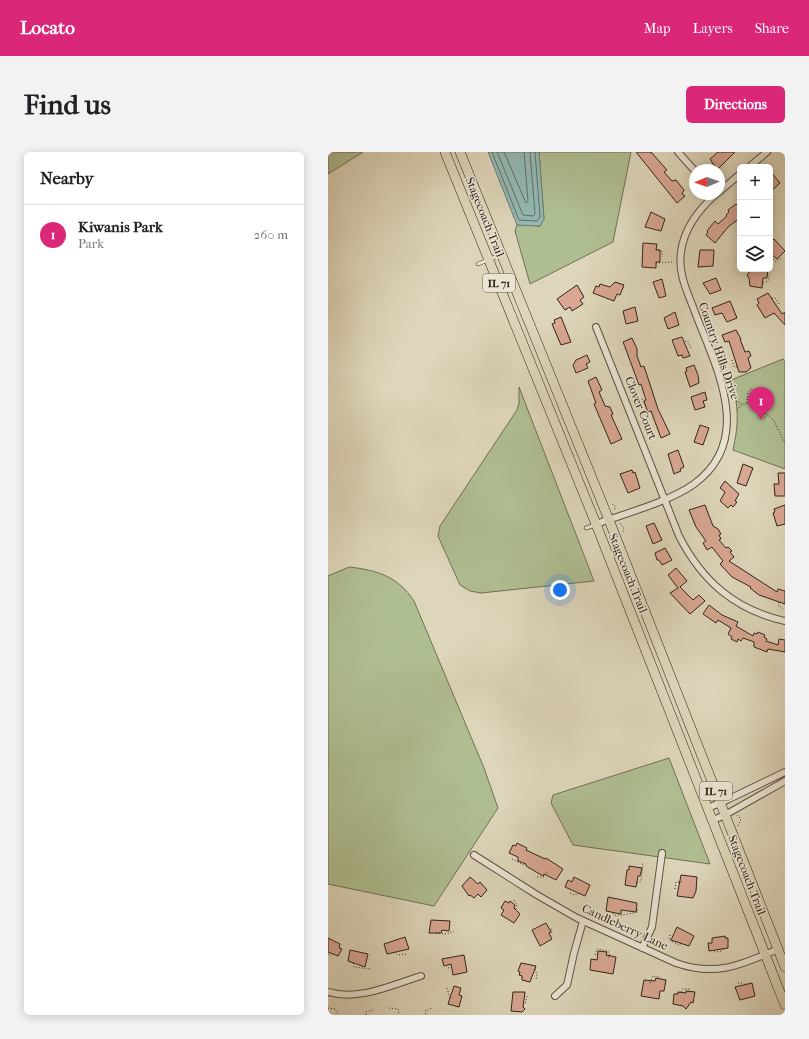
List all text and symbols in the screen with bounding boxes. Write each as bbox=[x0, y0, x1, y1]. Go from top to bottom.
text: Locato bbox=[20, 17, 75, 39]
text: Map bbox=[644, 20, 671, 37]
text: Layers bbox=[693, 20, 733, 37]
text: Share bbox=[755, 20, 789, 37]
button: Directions bbox=[686, 86, 785, 123]
text: Find us bbox=[24, 88, 111, 121]
north arrow bbox=[689, 164, 725, 200]
map controls bbox=[737, 164, 773, 272]
button: + bbox=[737, 164, 773, 200]
text: Nearby bbox=[40, 168, 94, 188]
street label: Stagecoach Trail bbox=[463, 175, 508, 259]
button: − bbox=[737, 200, 773, 236]
text: Kiwanis Park bbox=[78, 218, 163, 236]
text: 1 bbox=[51, 227, 55, 242]
text: 260 m bbox=[254, 227, 288, 242]
text: Park bbox=[78, 236, 104, 251]
button: layers bbox=[737, 236, 773, 272]
road number: IL 71 bbox=[483, 274, 515, 292]
street label: Country Hills Drive bbox=[696, 300, 742, 402]
street label: Clover Court bbox=[622, 374, 660, 442]
pin: 1 bbox=[748, 387, 774, 420]
street label: Stagecoach Trail bbox=[606, 531, 651, 615]
your location bbox=[550, 580, 570, 600]
road number: IL 71 bbox=[700, 782, 732, 800]
street label: Stagecoach Trail bbox=[725, 833, 769, 918]
street label: Candleberry Lane bbox=[580, 901, 670, 953]

